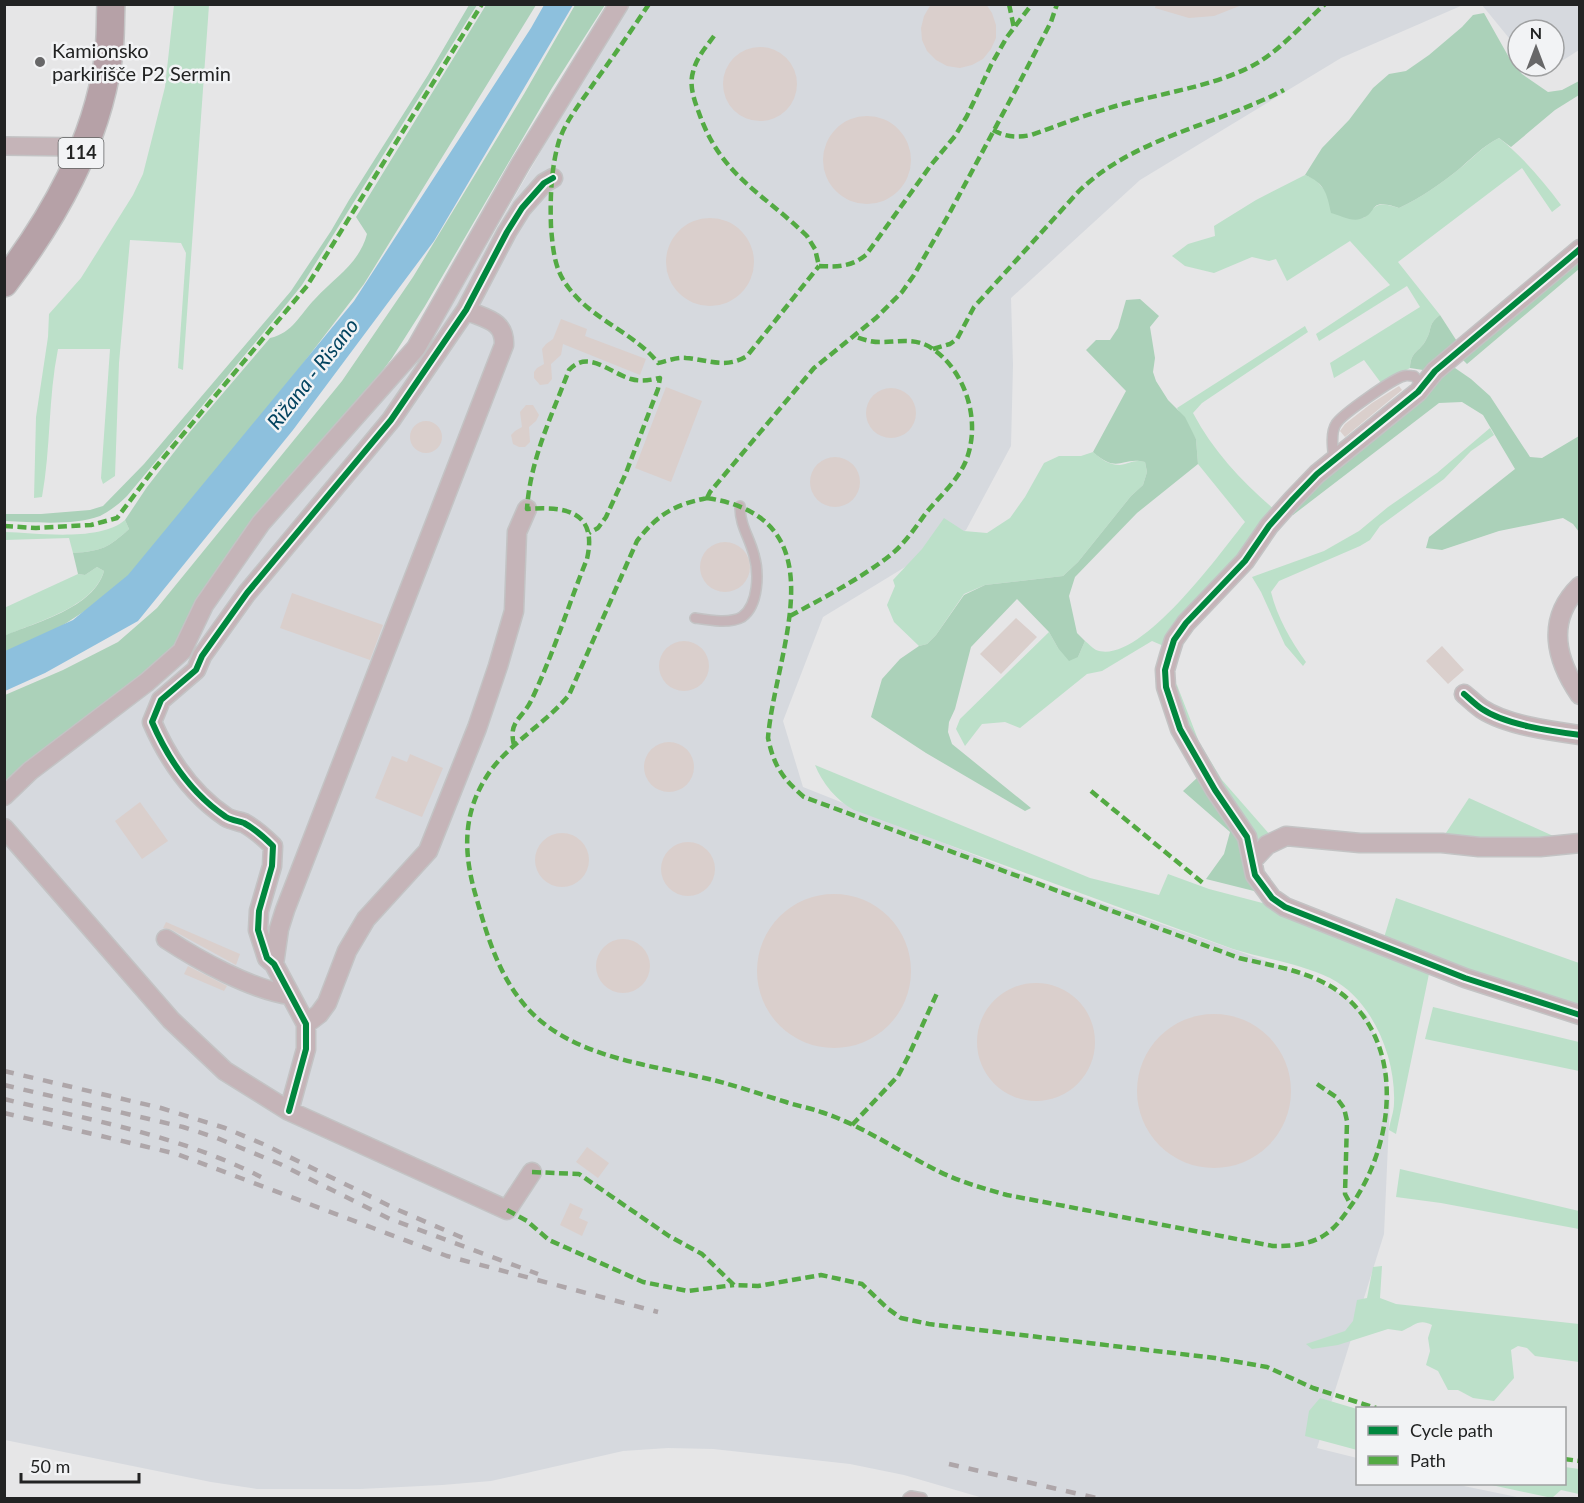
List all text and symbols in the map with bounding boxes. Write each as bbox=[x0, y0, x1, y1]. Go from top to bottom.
north arrow bbox=[1506, 18, 1566, 78]
text: N bbox=[1530, 23, 1542, 42]
place label: Kamionsko parkirišče P2 Sermin bbox=[52, 38, 231, 85]
marker: Kamionsko parkirišče P2 Sermin bbox=[33, 55, 47, 69]
road number: 114 bbox=[58, 138, 104, 168]
water label: Rižana - Risano bbox=[261, 313, 363, 433]
legend bbox=[1356, 1407, 1566, 1485]
text: Cycle path bbox=[1410, 1419, 1493, 1441]
scale bar bbox=[21, 1446, 140, 1484]
text: Path bbox=[1410, 1449, 1446, 1471]
text: 50 m bbox=[30, 1455, 70, 1477]

